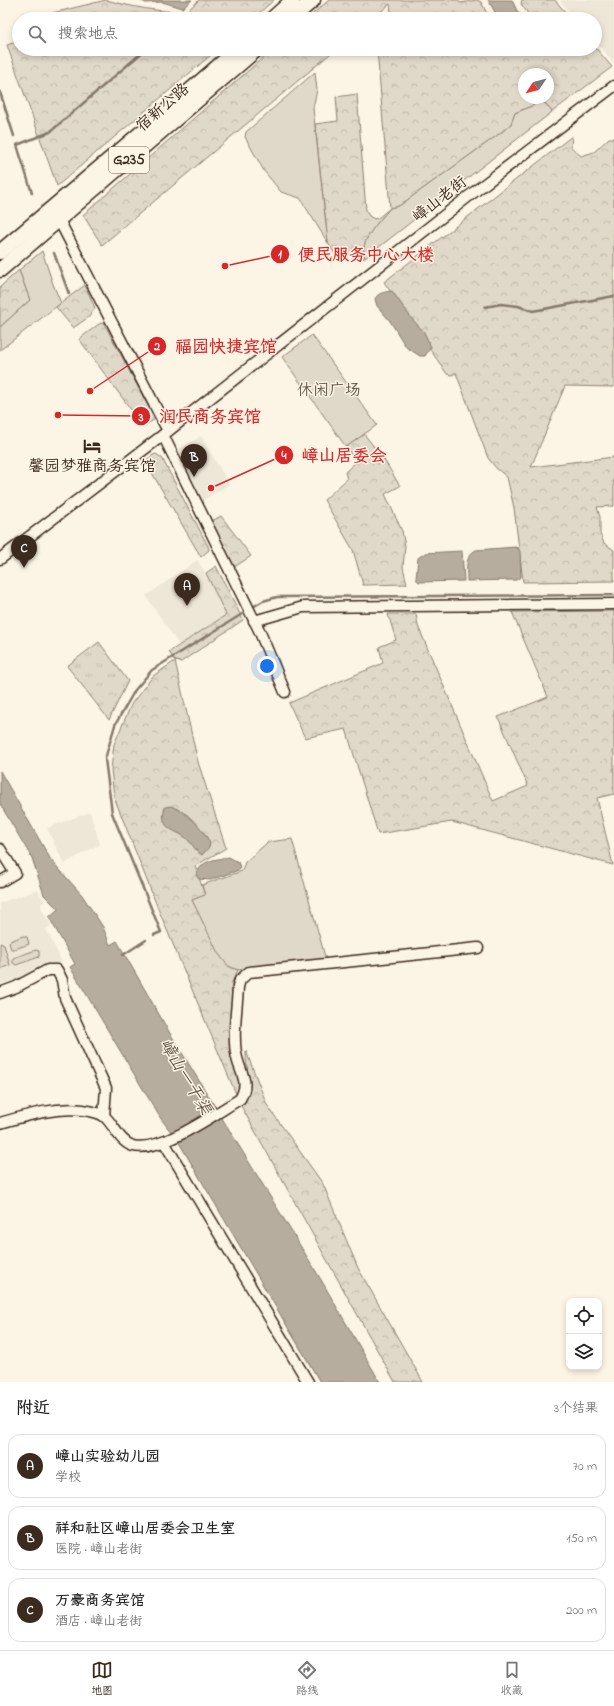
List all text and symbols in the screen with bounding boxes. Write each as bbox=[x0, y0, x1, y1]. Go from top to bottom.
search box bbox=[12, 12, 602, 56]
icon: search bbox=[26, 23, 48, 45]
text: 搜索地点 bbox=[58, 23, 118, 45]
north arrow bbox=[518, 68, 554, 104]
street label: 宿新公路 bbox=[131, 78, 195, 138]
road number: G235 bbox=[109, 147, 149, 173]
street label: 嶂山老街 bbox=[407, 171, 473, 229]
callout: 便民服务中心大楼 bbox=[270, 240, 442, 269]
text: 便民服务中心大楼 bbox=[298, 243, 434, 268]
text: 1 bbox=[278, 246, 282, 264]
callout: 福园快捷宾馆 bbox=[147, 331, 285, 360]
text: 福园快捷宾馆 bbox=[175, 335, 277, 360]
text: 2 bbox=[153, 338, 160, 356]
park label: 休闲广场 bbox=[297, 379, 361, 403]
callout: 润民商务宾馆 bbox=[131, 402, 269, 431]
text: 润民商务宾馆 bbox=[159, 405, 261, 430]
text: 3 bbox=[138, 409, 144, 427]
hotel icon: 馨园梦雅商务宾馆 bbox=[82, 436, 102, 456]
callout: 嶂山居委会 bbox=[274, 440, 395, 469]
pin: B bbox=[181, 444, 207, 477]
text: 嶂山居委会 bbox=[302, 444, 387, 469]
text: 4 bbox=[281, 447, 287, 465]
place label: 馨园梦雅商务宾馆 bbox=[28, 455, 156, 479]
pin: C bbox=[11, 535, 37, 568]
pin: A bbox=[174, 573, 200, 606]
your location bbox=[257, 656, 277, 676]
water label: 嶂山一干渠 bbox=[152, 1034, 219, 1122]
map controls bbox=[566, 1298, 602, 1370]
button: locate bbox=[566, 1298, 602, 1334]
button: layers bbox=[566, 1334, 602, 1370]
text: 附近 bbox=[16, 1396, 50, 1421]
text: 3个结果 bbox=[554, 1399, 598, 1418]
text: 嶂山实验幼儿园 bbox=[55, 1446, 160, 1468]
text: A bbox=[26, 1457, 34, 1476]
text: 70 m bbox=[573, 1457, 597, 1476]
text: 学校 bbox=[55, 1468, 81, 1487]
text: 祥和社区嶂山居委会卫生室 bbox=[55, 1518, 235, 1540]
text: B bbox=[26, 1529, 34, 1548]
text: 150 m bbox=[566, 1529, 597, 1548]
text: 医院 · 嶂山老街 bbox=[55, 1540, 142, 1559]
text: 万豪商务宾馆 bbox=[55, 1590, 145, 1612]
text: C bbox=[26, 1601, 34, 1620]
text: 200 m bbox=[566, 1601, 597, 1620]
text: 酒店 · 嶂山老街 bbox=[55, 1612, 142, 1631]
tab: 地图 bbox=[91, 1659, 113, 1699]
tab: 路线 bbox=[296, 1659, 318, 1699]
tab: 收藏 bbox=[501, 1659, 523, 1699]

